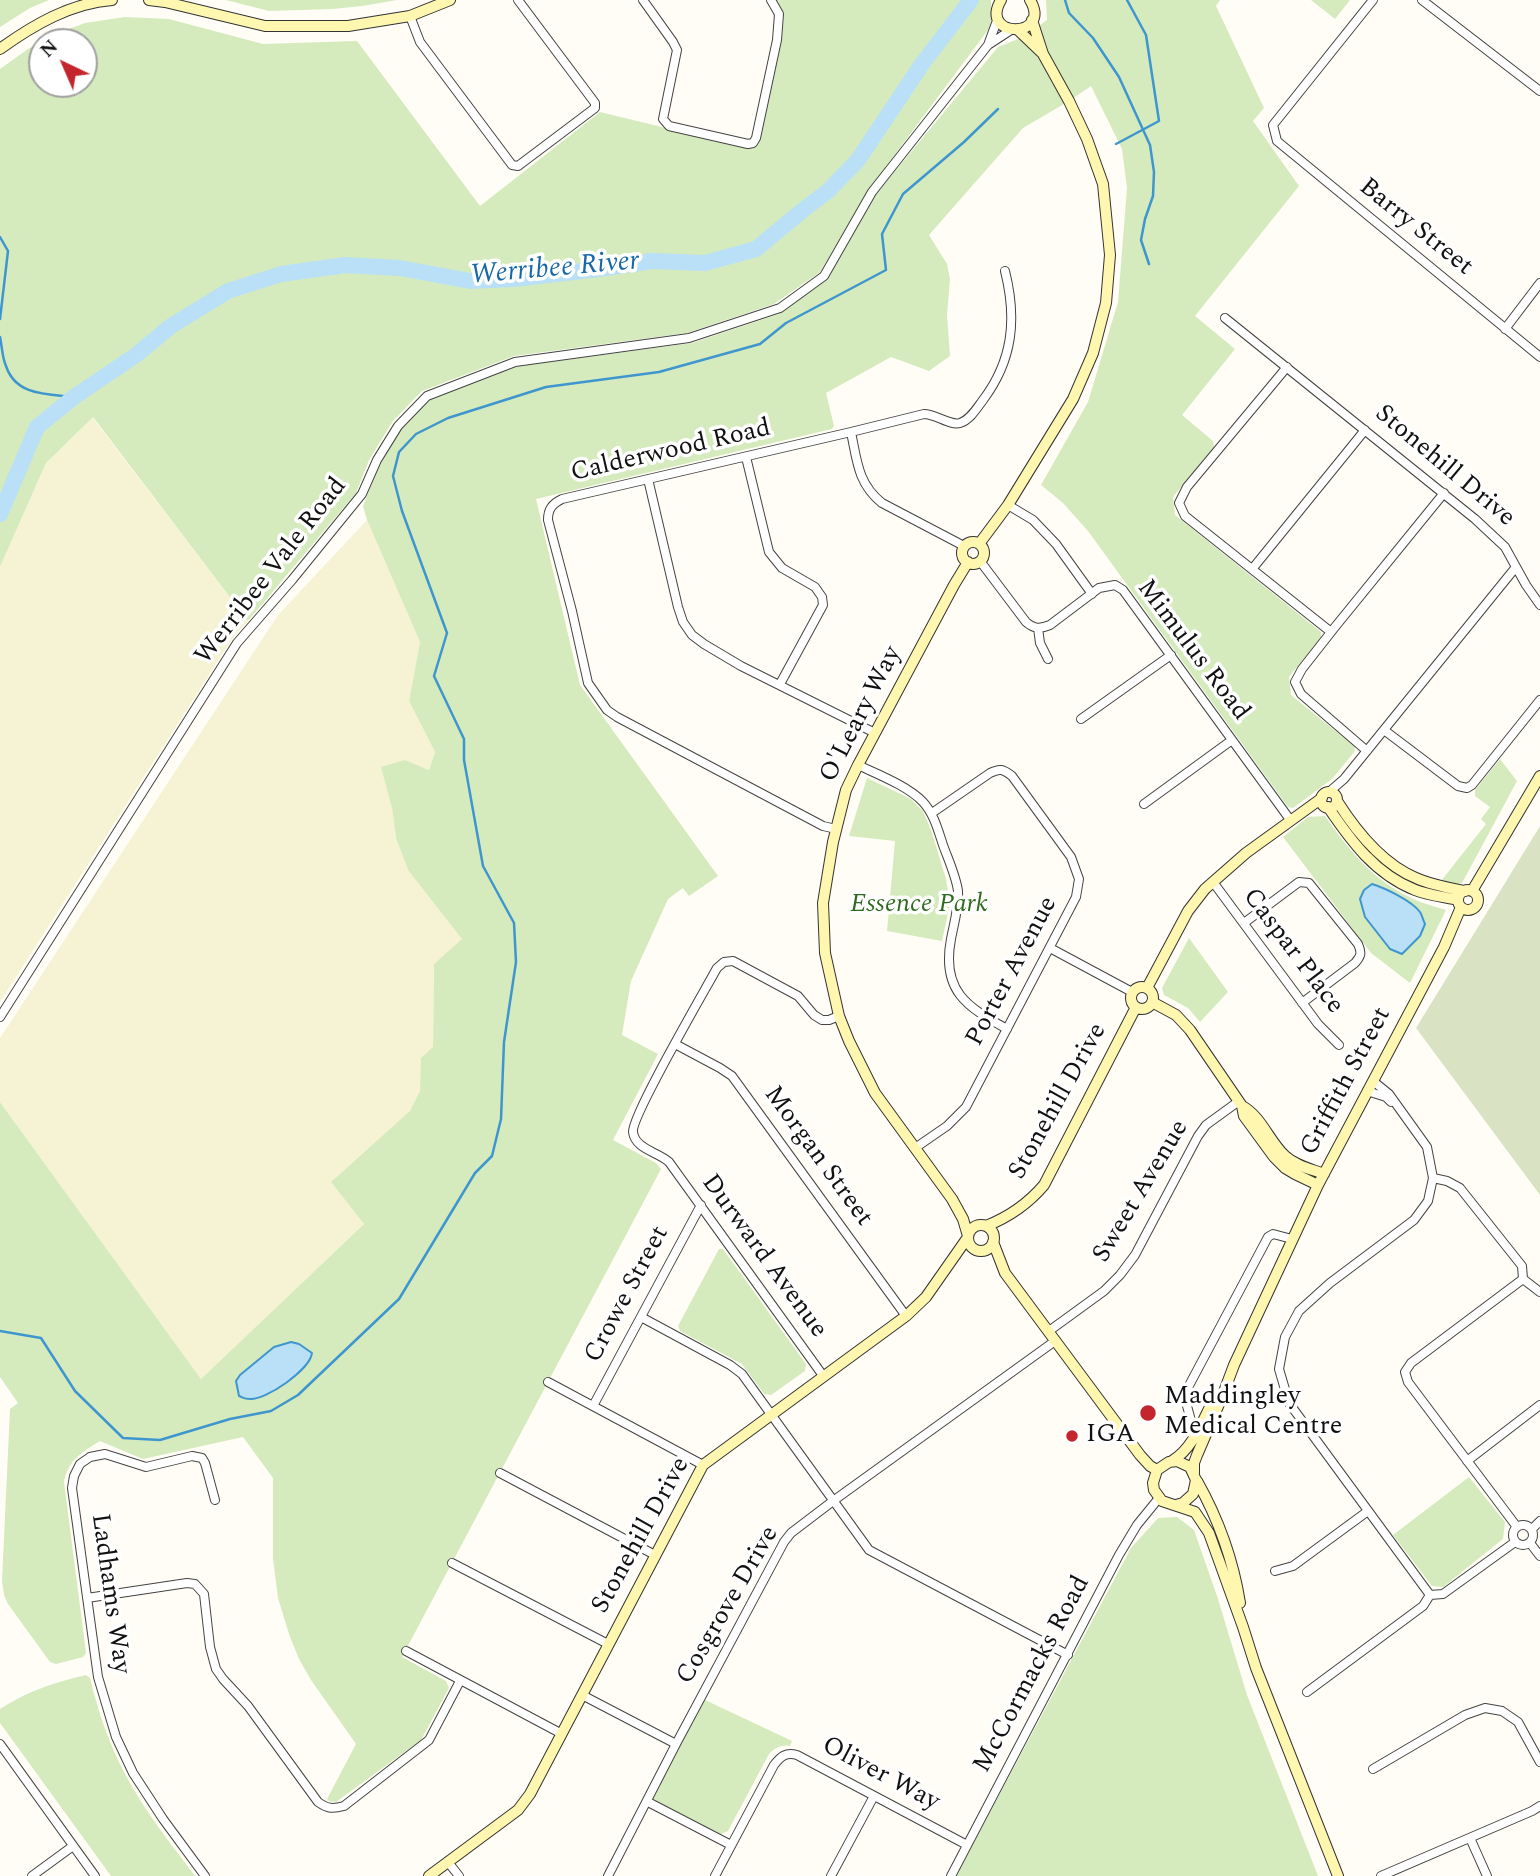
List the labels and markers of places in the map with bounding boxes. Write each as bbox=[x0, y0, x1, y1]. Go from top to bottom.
place label: Maddingley Medical Centre bbox=[1164, 1382, 1342, 1444]
marker: Maddingley Medical Centre bbox=[1138, 1403, 1158, 1423]
place label: IGA bbox=[1086, 1420, 1135, 1452]
marker: IGA bbox=[1064, 1428, 1080, 1444]

